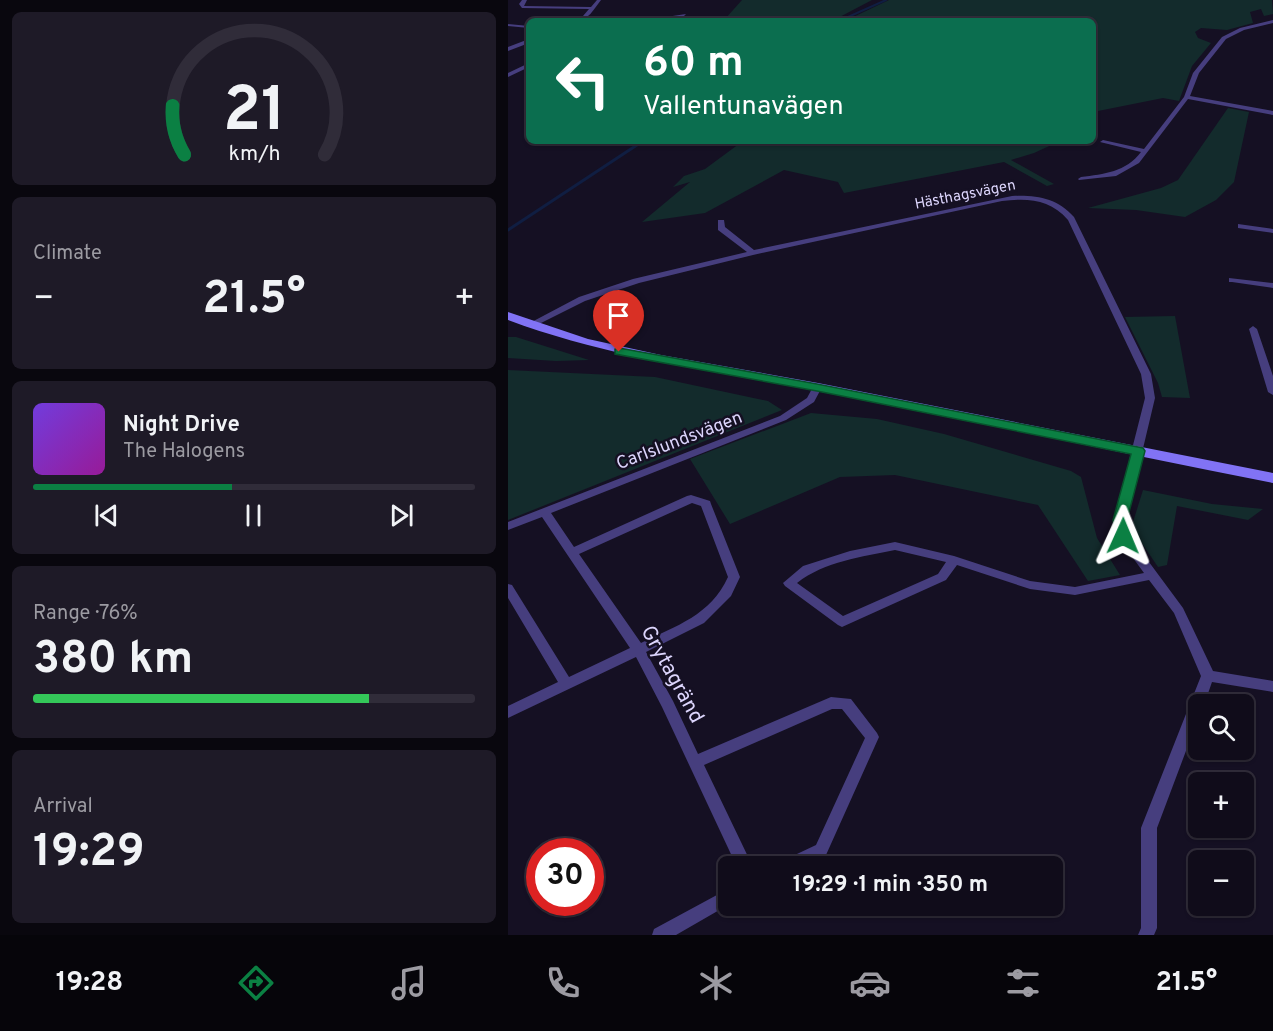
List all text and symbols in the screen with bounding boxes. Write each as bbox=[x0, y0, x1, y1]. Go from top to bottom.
text: 60 m bbox=[643, 38, 744, 91]
icon: left bbox=[544, 42, 622, 120]
text: 21 bbox=[222, 74, 286, 153]
text: Vallentunavägen bbox=[643, 90, 844, 124]
text: km/h bbox=[228, 142, 280, 169]
street label: Hästhagsvägen bbox=[913, 176, 1017, 215]
text: Climate bbox=[33, 241, 102, 267]
text: 21.5° bbox=[203, 272, 305, 329]
text: − bbox=[33, 279, 54, 321]
text: + bbox=[454, 279, 475, 321]
pin bbox=[593, 290, 644, 352]
icon: arrive bbox=[602, 299, 635, 332]
street label: Carlslundsvägen bbox=[613, 407, 746, 476]
text: Night Drive bbox=[123, 412, 240, 439]
text: The Halogens bbox=[123, 439, 245, 465]
icon: previous bbox=[90, 499, 123, 532]
icon: pause bbox=[237, 499, 270, 532]
icon: next bbox=[385, 499, 418, 532]
position arrow bbox=[1091, 504, 1155, 568]
text: Range · 76% bbox=[33, 601, 138, 627]
street label: Grytagränd bbox=[634, 621, 710, 728]
text: 380 km bbox=[33, 632, 193, 689]
map controls bbox=[1188, 694, 1254, 916]
button: search bbox=[1188, 694, 1254, 760]
button: + bbox=[1188, 772, 1254, 838]
text: Arrival bbox=[33, 794, 93, 820]
text: 19:29 bbox=[33, 825, 145, 882]
speed limit sign: 30 bbox=[526, 838, 604, 916]
button: − bbox=[1188, 850, 1254, 916]
text: 19:29 · 1 min · 350 m bbox=[793, 872, 988, 899]
icon: directions bbox=[235, 962, 277, 1004]
icon: music bbox=[388, 962, 430, 1004]
icon: phone bbox=[542, 962, 584, 1004]
icon: climate bbox=[695, 962, 737, 1004]
icon: car bbox=[849, 962, 891, 1004]
icon: filters bbox=[1002, 962, 1044, 1004]
text: 19:28 bbox=[56, 966, 123, 1000]
text: 21.5° bbox=[1155, 966, 1217, 1000]

